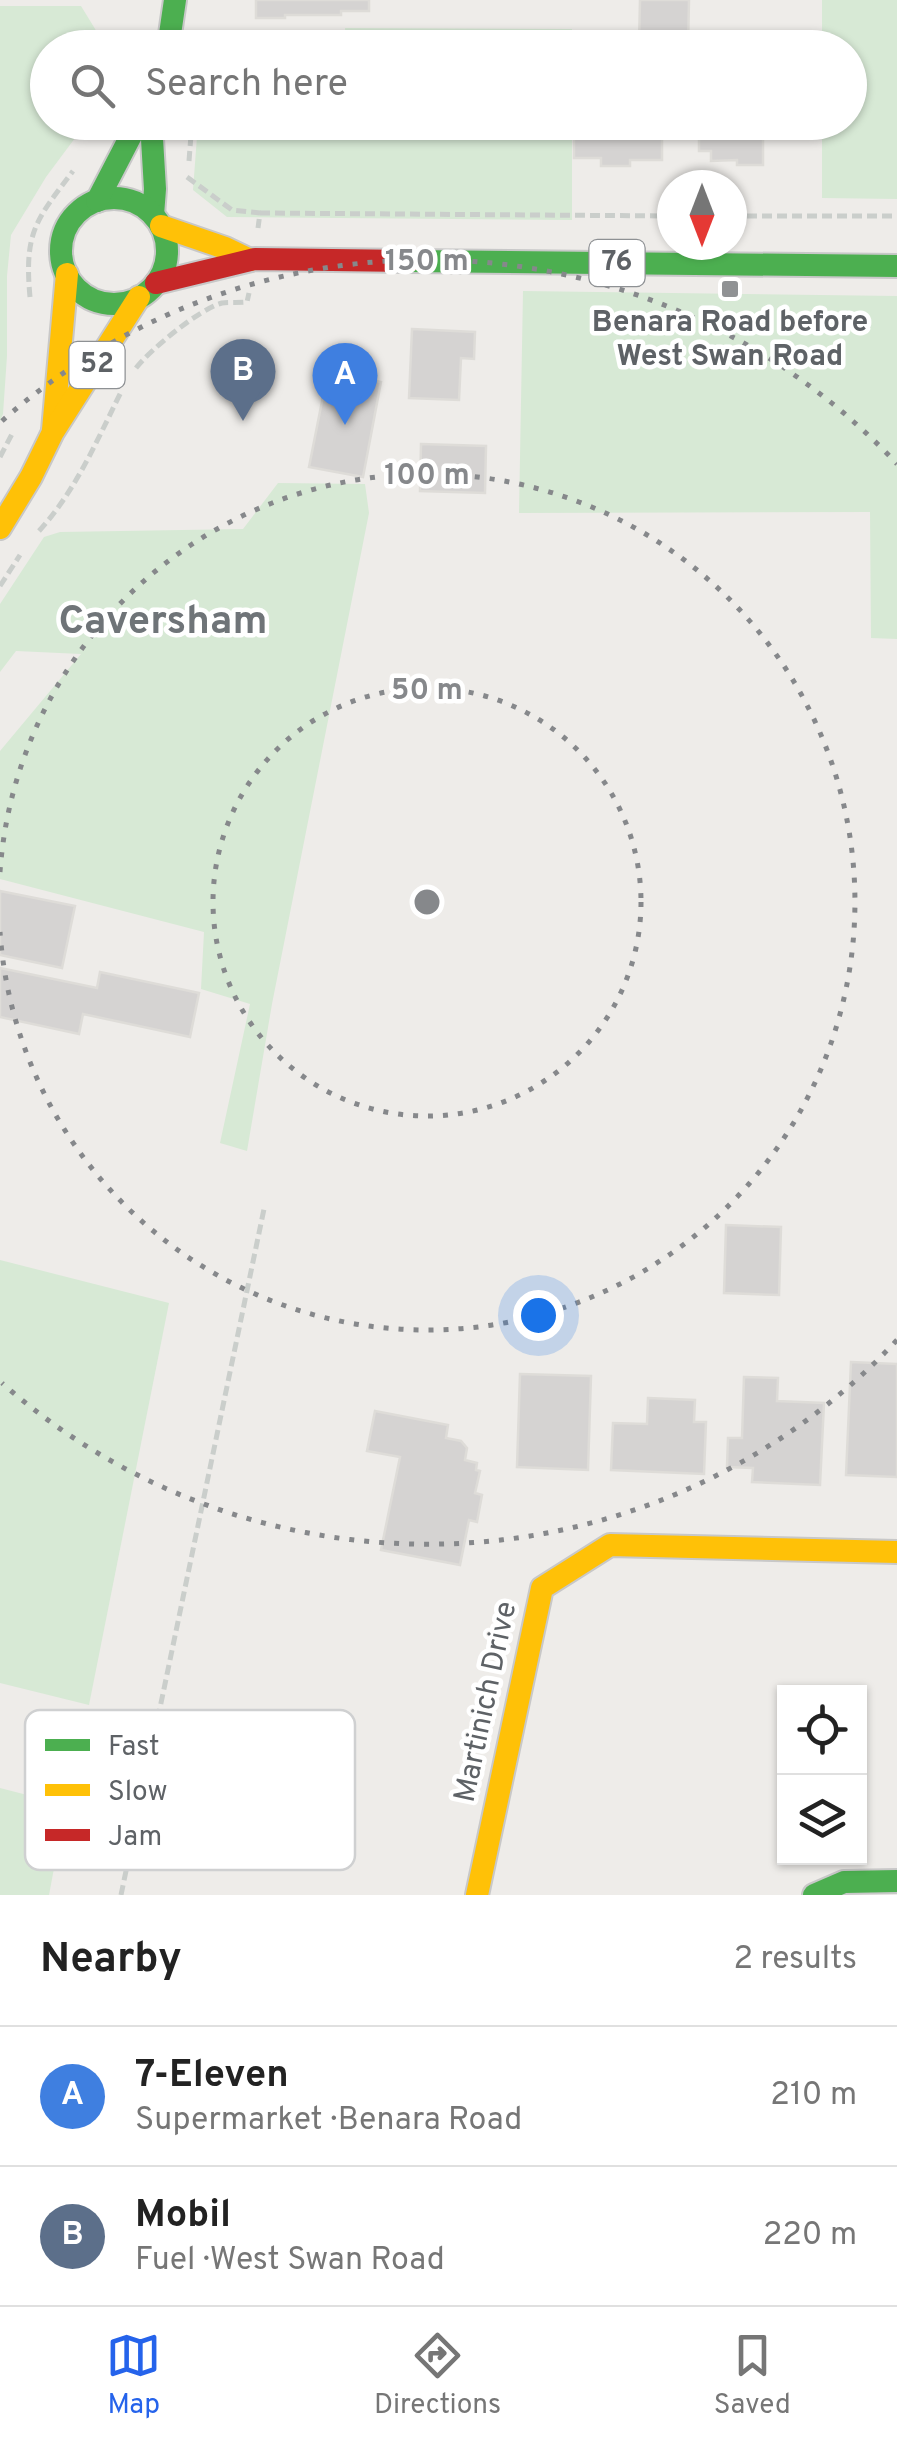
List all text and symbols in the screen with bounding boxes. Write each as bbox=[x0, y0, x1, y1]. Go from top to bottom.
search box bbox=[30, 30, 867, 140]
icon: search bbox=[65, 58, 120, 113]
text: Search here bbox=[145, 61, 348, 110]
north arrow bbox=[657, 170, 747, 260]
road number: 76 bbox=[590, 240, 644, 286]
text: 150 m bbox=[385, 244, 469, 281]
marker: Benara Road before West Swan Road bbox=[719, 278, 741, 300]
place label: Benara Road before West Swan Road bbox=[592, 305, 868, 376]
pin: B bbox=[210, 338, 276, 421]
road number: 52 bbox=[70, 342, 124, 388]
pin: A bbox=[312, 342, 378, 425]
text: 100 m bbox=[384, 458, 470, 495]
district label: Caversham bbox=[59, 598, 268, 648]
text: 50 m bbox=[391, 673, 463, 710]
centre of rings bbox=[409, 884, 445, 920]
your location bbox=[513, 1290, 564, 1341]
street label: Martinich Drive bbox=[448, 1598, 526, 1806]
map controls bbox=[777, 1685, 867, 1865]
button: locate bbox=[777, 1685, 867, 1775]
legend bbox=[25, 1710, 355, 1870]
text: Fast bbox=[108, 1730, 160, 1766]
text: Slow bbox=[108, 1775, 167, 1811]
button: layers bbox=[777, 1775, 867, 1865]
text: Jam bbox=[108, 1820, 162, 1856]
text: Nearby bbox=[40, 1934, 182, 1987]
text: 2 results bbox=[733, 1940, 857, 1980]
text: 7-Eleven bbox=[135, 2052, 289, 2101]
text: A bbox=[61, 2076, 84, 2116]
text: 210 m bbox=[770, 2076, 857, 2116]
text: Supermarket · Benara Road bbox=[135, 2101, 522, 2141]
text: Mobil bbox=[135, 2192, 231, 2241]
text: B bbox=[61, 2216, 84, 2256]
text: 220 m bbox=[763, 2216, 857, 2256]
text: Fuel · West Swan Road bbox=[135, 2241, 445, 2281]
tab: Map bbox=[106, 2328, 161, 2424]
tab: Directions bbox=[374, 2328, 501, 2424]
tab: Saved bbox=[714, 2328, 791, 2424]

